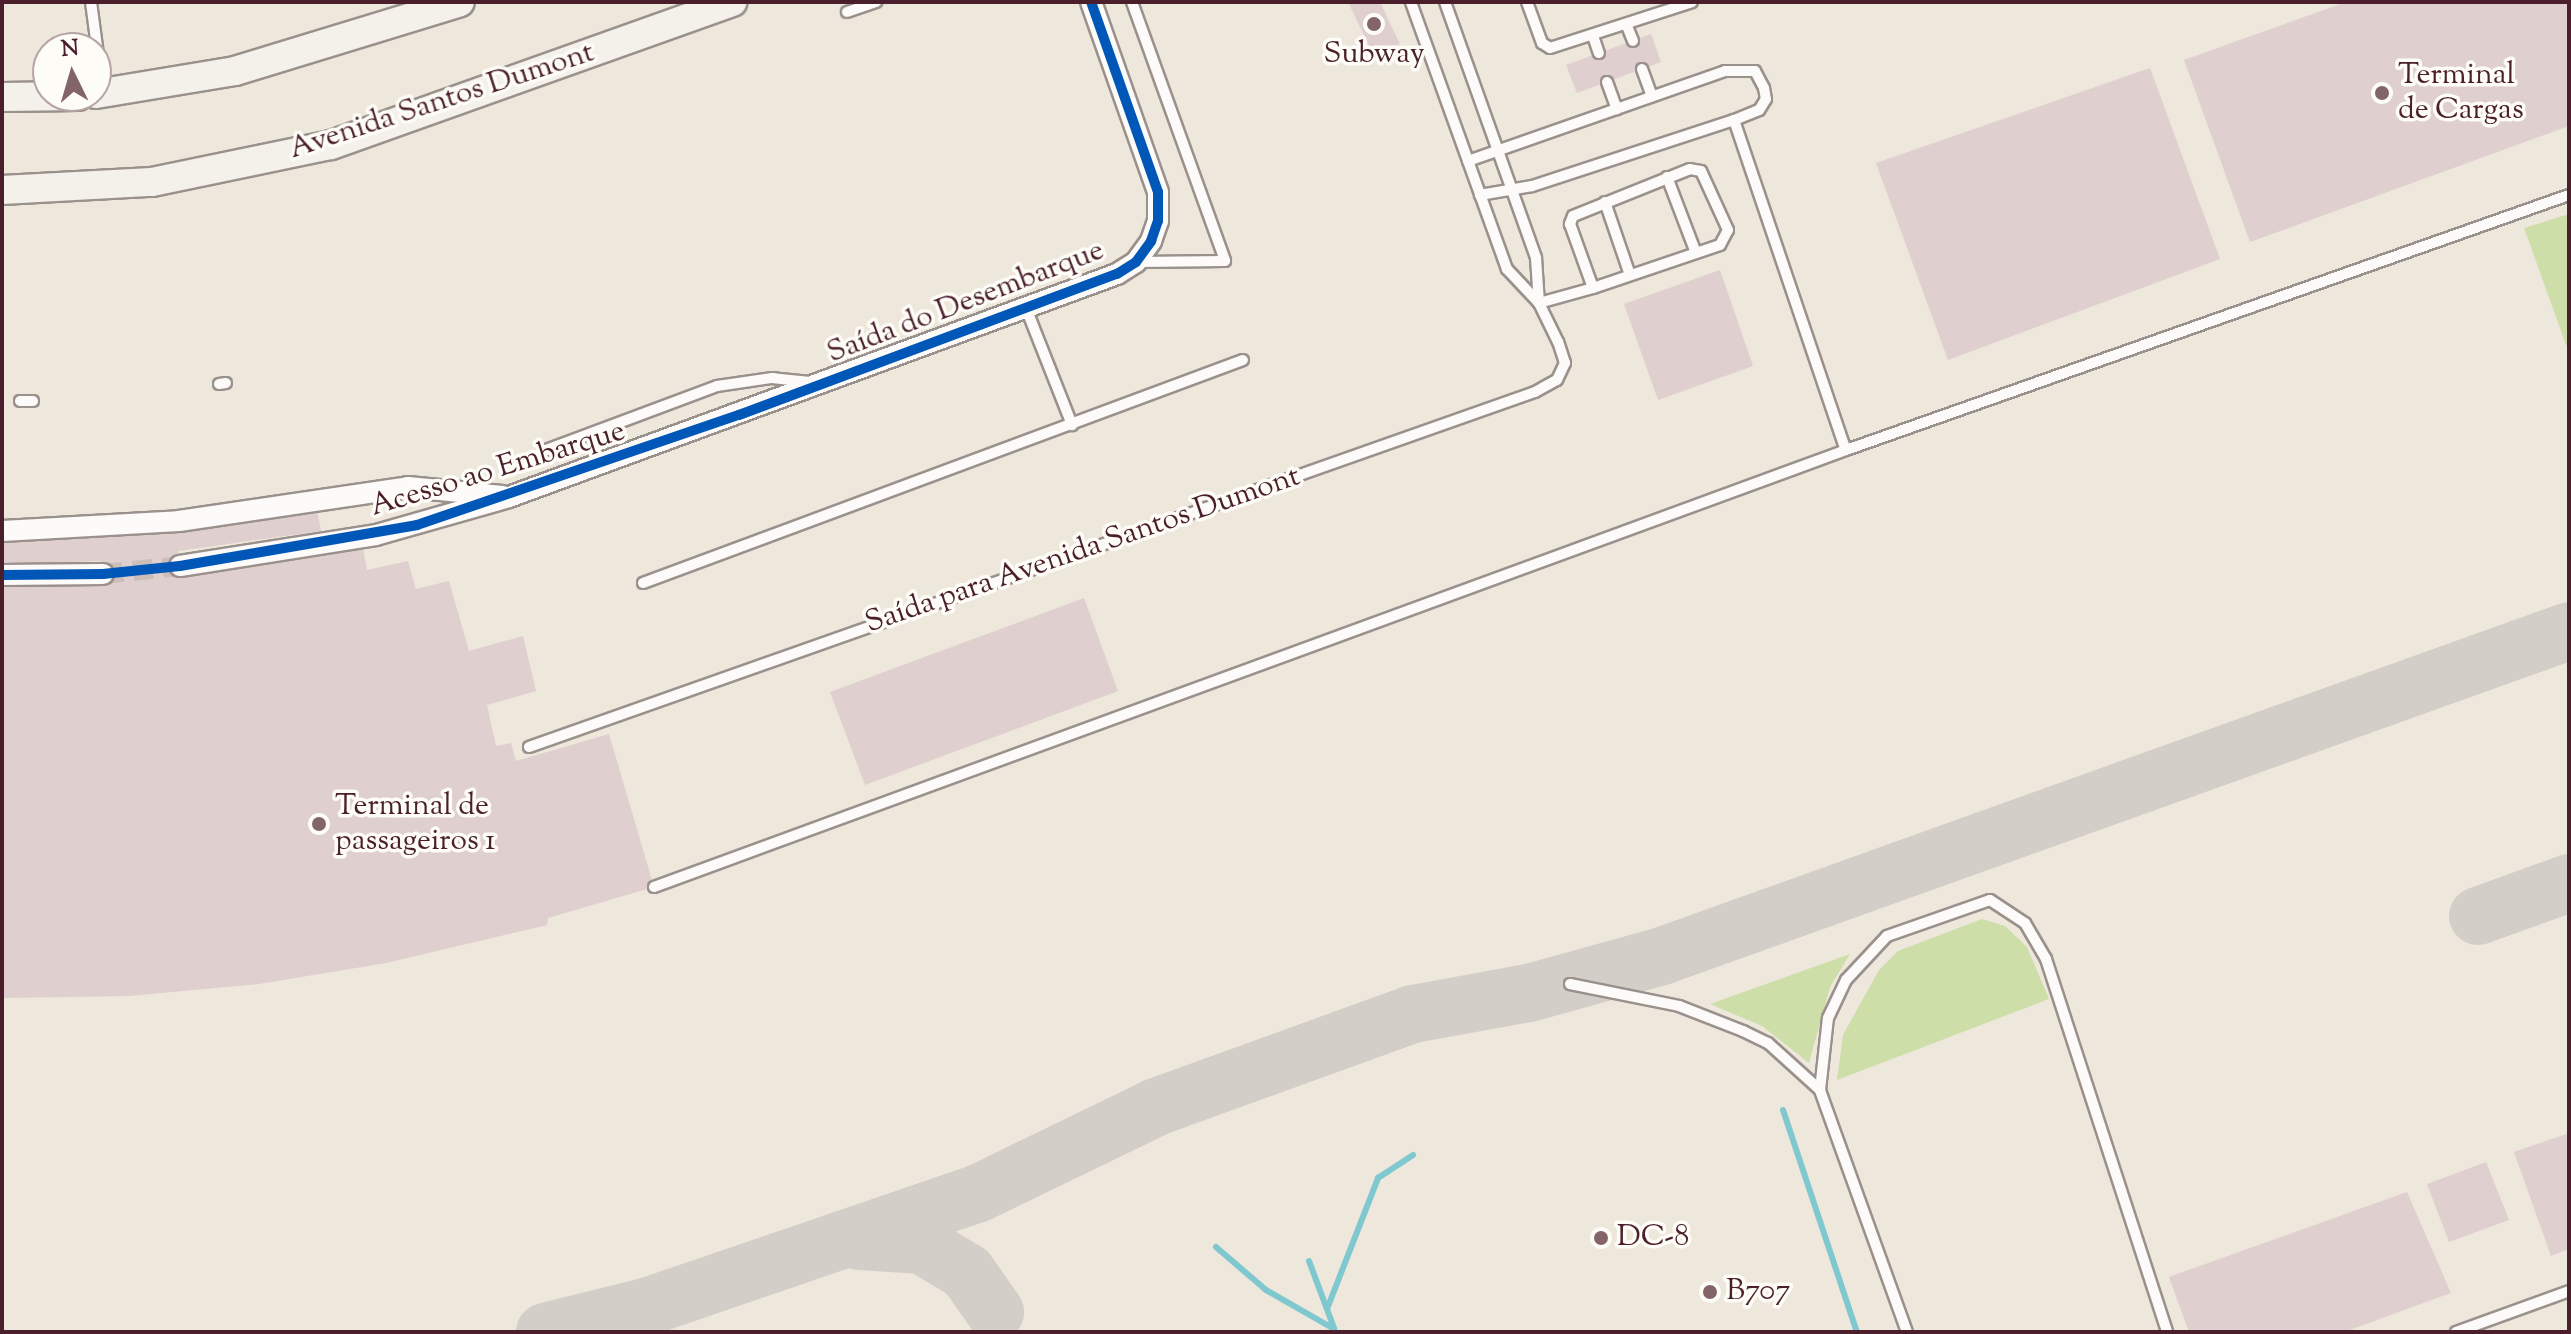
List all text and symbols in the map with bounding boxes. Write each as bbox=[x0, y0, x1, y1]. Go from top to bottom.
marker: Subway bbox=[1365, 15, 1383, 33]
north arrow bbox=[32, 32, 112, 112]
text: N bbox=[60, 33, 80, 67]
street label: Avenida Santos Dumont bbox=[285, 36, 599, 168]
place label: Subway bbox=[1323, 37, 1425, 73]
place label: Terminal de Cargas bbox=[2398, 58, 2524, 128]
marker: Terminal de Cargas bbox=[2373, 84, 2391, 102]
street label: Saída do Desembarque bbox=[823, 234, 1109, 372]
street label: Acesso ao Embarque bbox=[366, 414, 630, 526]
street label: Saída para Avenida Santos Dumont bbox=[861, 460, 1305, 642]
place label: Terminal de passageiros 1 bbox=[335, 789, 495, 860]
marker: Terminal de passageiros 1 bbox=[310, 815, 328, 833]
place label: DC-8 bbox=[1617, 1220, 1689, 1256]
marker: DC-8 bbox=[1592, 1229, 1610, 1247]
place label: B707 bbox=[1726, 1274, 1790, 1310]
marker: B707 bbox=[1701, 1283, 1719, 1301]

